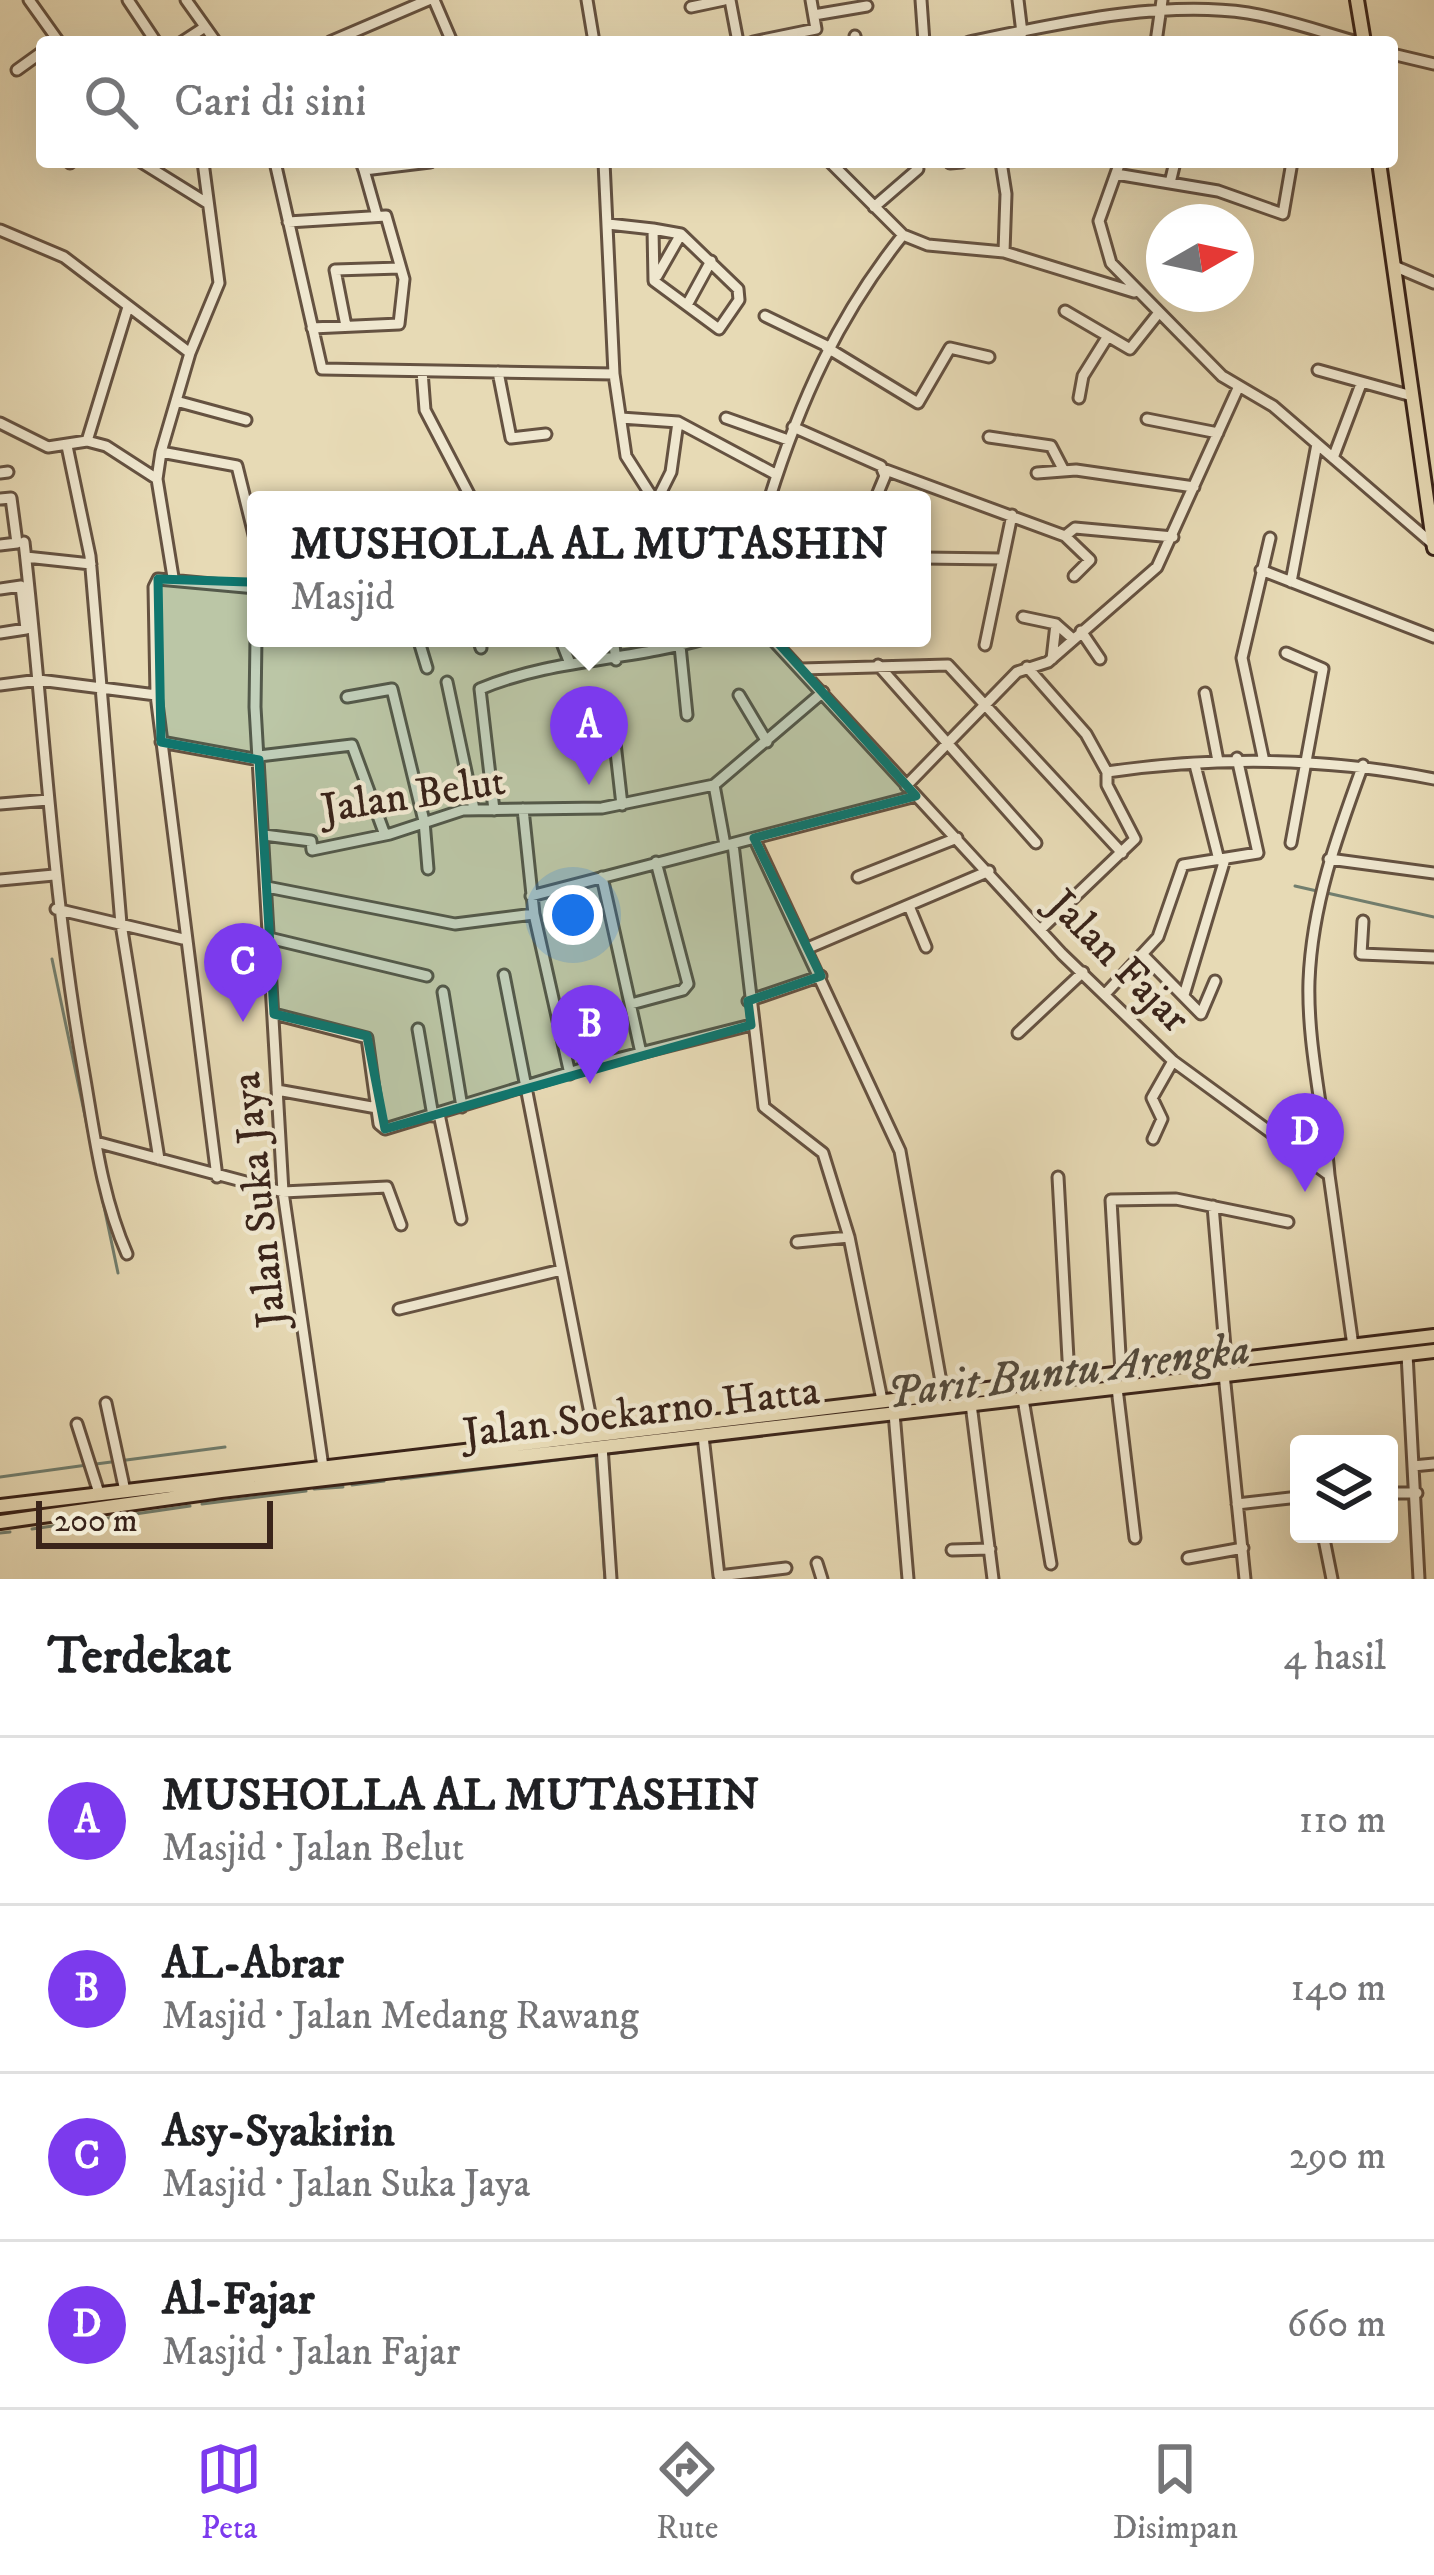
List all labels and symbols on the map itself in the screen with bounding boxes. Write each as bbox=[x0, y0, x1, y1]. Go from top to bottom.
north arrow bbox=[1146, 204, 1254, 312]
pin: A bbox=[550, 686, 628, 785]
street label: Jalan Belut bbox=[314, 756, 509, 837]
street label: Jalan Fajar bbox=[1033, 877, 1201, 1045]
your location bbox=[543, 885, 603, 945]
pin: C bbox=[204, 923, 282, 1022]
pin: B bbox=[551, 985, 629, 1084]
street label: Jalan Suka Jaya bbox=[221, 1069, 300, 1334]
pin: D bbox=[1266, 1093, 1344, 1192]
water label: Parit Buntu Arengka bbox=[884, 1322, 1253, 1422]
street label: Jalan Soekarno Hatta bbox=[456, 1365, 823, 1461]
scale bar bbox=[36, 1495, 273, 1548]

